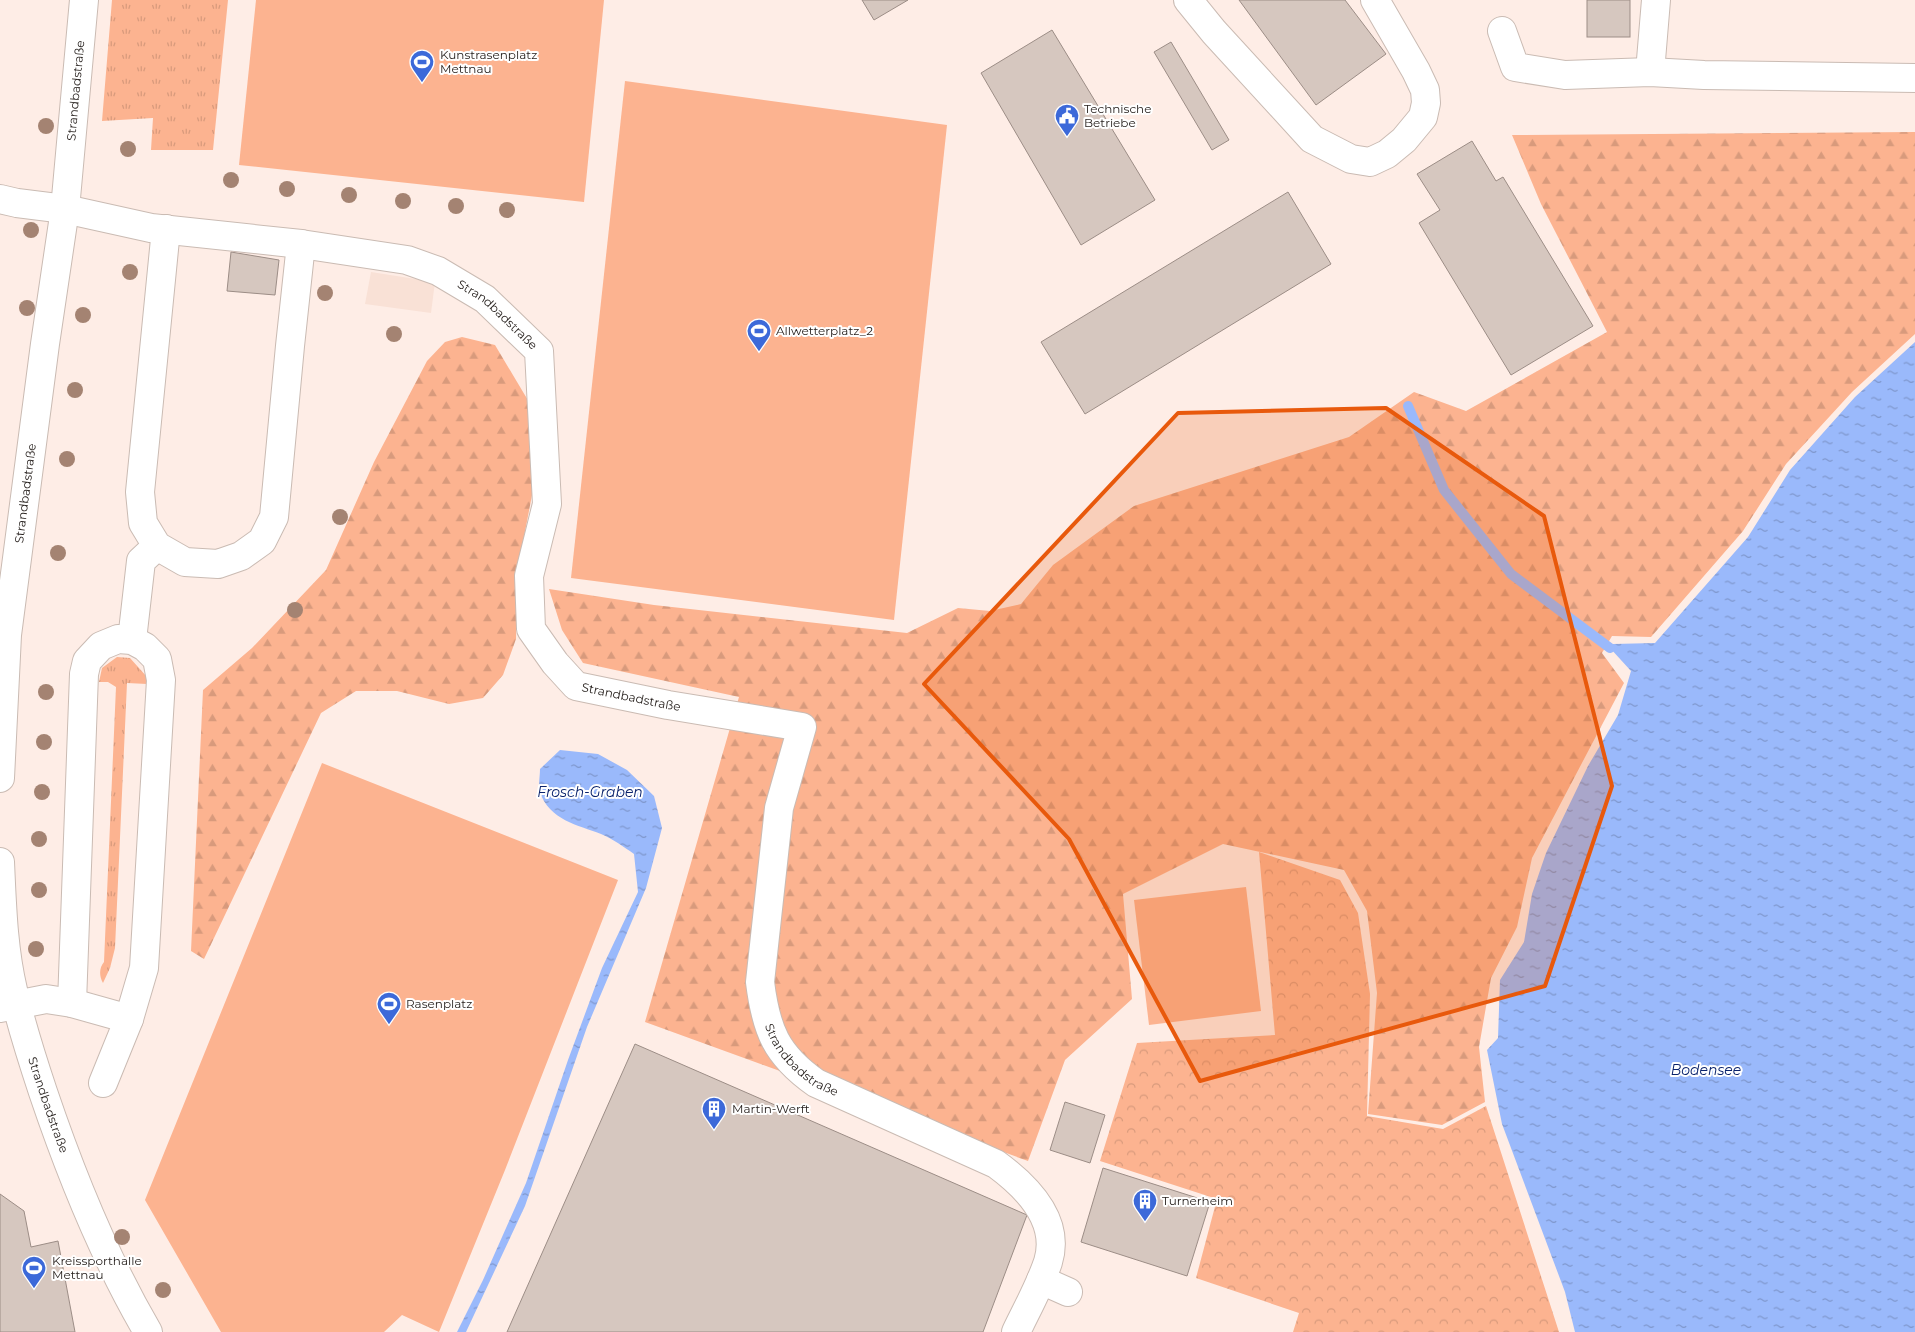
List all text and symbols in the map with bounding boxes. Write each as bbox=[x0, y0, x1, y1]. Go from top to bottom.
street label: Strandbadstraße bbox=[63, 40, 87, 141]
place label: Kunstrasenplatz Mettnau bbox=[440, 47, 537, 76]
sports icon: Kunstrasenplatz Mettnau bbox=[409, 49, 435, 83]
place label: Technische Betriebe bbox=[1084, 101, 1151, 130]
public building icon: Technische Betriebe bbox=[1054, 103, 1080, 137]
street label: Strandbadstraße bbox=[455, 276, 541, 352]
sports icon: Allwetterplatz_2 bbox=[746, 318, 772, 352]
place label: Allwetterplatz_2 bbox=[776, 323, 873, 338]
street label: Strandbadstraße bbox=[11, 442, 39, 544]
street label: Strandbadstraße bbox=[580, 679, 682, 714]
water label: Frosch-Graben bbox=[537, 783, 643, 801]
sports icon: Rasenplatz bbox=[376, 991, 402, 1025]
place label: Rasenplatz bbox=[406, 996, 472, 1011]
street label: Strandbadstraße bbox=[762, 1021, 841, 1099]
street label: Strandbadstraße bbox=[25, 1055, 72, 1155]
water label: Bodensee bbox=[1671, 1061, 1741, 1079]
building icon: Martin-Werft bbox=[701, 1096, 727, 1130]
place label: Martin-Werft bbox=[732, 1101, 810, 1116]
building icon: Turnerheim bbox=[1132, 1188, 1158, 1222]
place label: Turnerheim bbox=[1162, 1193, 1233, 1208]
place label: Kreissporthalle Mettnau bbox=[52, 1253, 142, 1282]
sports icon: Kreissporthalle Mettnau bbox=[21, 1255, 47, 1289]

